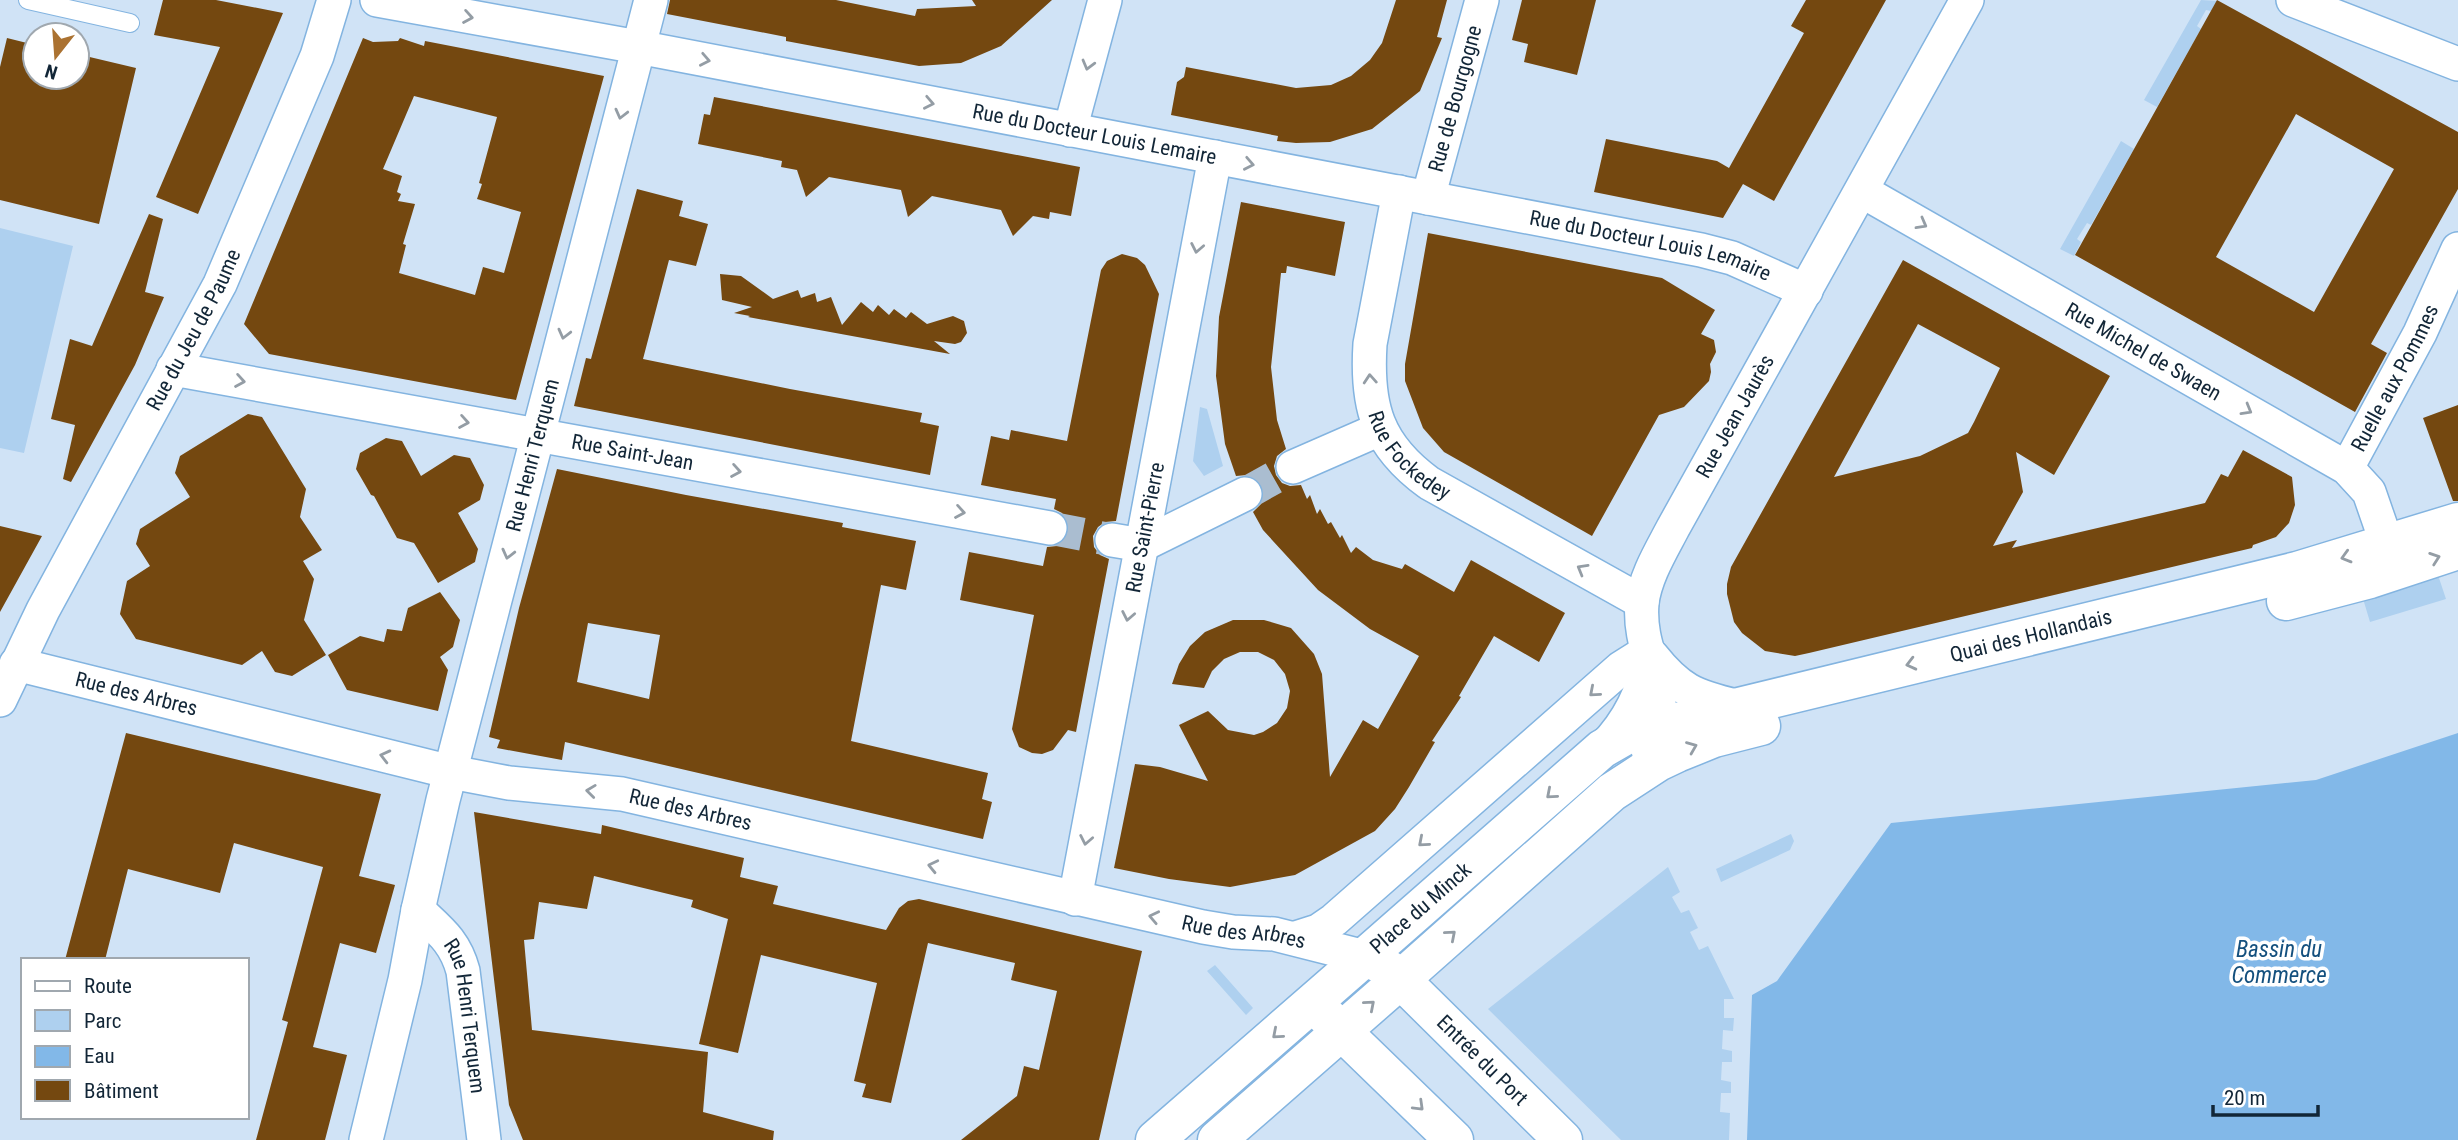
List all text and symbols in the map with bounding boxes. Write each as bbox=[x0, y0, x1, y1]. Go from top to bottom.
one-way arrow bbox=[462, 8, 474, 23]
north arrow bbox=[21, 21, 91, 91]
street label: Rue de Bourgogne bbox=[1424, 23, 1487, 175]
one-way arrow bbox=[699, 52, 711, 67]
text: N bbox=[42, 59, 60, 84]
one-way arrow bbox=[1082, 59, 1096, 71]
one-way arrow bbox=[923, 95, 935, 110]
street label: Rue du Docteur Louis Lemaire bbox=[971, 99, 1219, 169]
one-way arrow bbox=[615, 107, 629, 119]
one-way arrow bbox=[1243, 155, 1255, 170]
street label: Rue du Docteur Louis Lemaire bbox=[1528, 206, 1775, 286]
one-way arrow bbox=[1914, 216, 1927, 229]
one-way arrow bbox=[1191, 242, 1206, 254]
street label: Rue du Jeu de Paume bbox=[142, 245, 245, 415]
street label: Rue Michel de Swaen bbox=[2061, 298, 2226, 406]
street label: Ruelle aux Pommes bbox=[2346, 301, 2443, 456]
one-way arrow bbox=[558, 328, 573, 340]
street label: Rue Jean Jaurès bbox=[1691, 351, 1779, 482]
one-way arrow bbox=[234, 373, 246, 388]
one-way arrow bbox=[1363, 373, 1378, 384]
street label: Rue Henri Terquem bbox=[501, 376, 564, 534]
one-way arrow bbox=[2239, 402, 2252, 415]
street label: Rue Fockedey bbox=[1363, 408, 1455, 505]
one-way arrow bbox=[458, 414, 470, 429]
street label: Rue Saint-Jean bbox=[570, 429, 695, 475]
street label: Rue Saint-Pierre bbox=[1121, 460, 1169, 595]
one-way arrow bbox=[730, 463, 742, 478]
one-way arrow bbox=[954, 504, 966, 519]
one-way arrow bbox=[502, 548, 516, 560]
one-way arrow bbox=[2340, 548, 2352, 563]
one-way arrow bbox=[2428, 552, 2440, 566]
one-way arrow bbox=[1577, 564, 1590, 577]
street label: Quai des Hollandais bbox=[1948, 605, 2114, 667]
one-way arrow bbox=[1121, 610, 1136, 622]
one-way arrow bbox=[1905, 656, 1917, 670]
street label: Rue des Arbres bbox=[73, 667, 200, 721]
one-way arrow bbox=[1589, 684, 1602, 696]
one-way arrow bbox=[1685, 741, 1697, 755]
one-way arrow bbox=[379, 750, 391, 764]
one-way arrow bbox=[585, 783, 597, 798]
street label: Rue des Arbres bbox=[627, 784, 754, 835]
one-way arrow bbox=[1546, 786, 1559, 798]
one-way arrow bbox=[1079, 834, 1094, 846]
one-way arrow bbox=[1418, 834, 1431, 846]
street label: Place du Minck bbox=[1365, 857, 1476, 959]
one-way arrow bbox=[927, 860, 939, 875]
one-way arrow bbox=[1149, 910, 1161, 925]
street label: Rue des Arbres bbox=[1179, 911, 1308, 954]
one-way arrow bbox=[1443, 930, 1456, 943]
street label: Rue Henri Terquem bbox=[439, 934, 490, 1095]
water label: Bassin du Commerce bbox=[2231, 936, 2327, 989]
legend bbox=[21, 958, 248, 1119]
text: Route bbox=[84, 974, 132, 998]
one-way arrow bbox=[1362, 1001, 1375, 1013]
text: Parc bbox=[84, 1009, 122, 1033]
street label: Entrée du Port bbox=[1432, 1010, 1533, 1110]
one-way arrow bbox=[1272, 1026, 1285, 1038]
text: Eau bbox=[84, 1044, 115, 1068]
scale bar bbox=[2213, 1074, 2318, 1118]
text: Bâtiment bbox=[84, 1079, 159, 1103]
text: 20 m bbox=[2224, 1086, 2265, 1110]
one-way arrow bbox=[1411, 1097, 1424, 1110]

